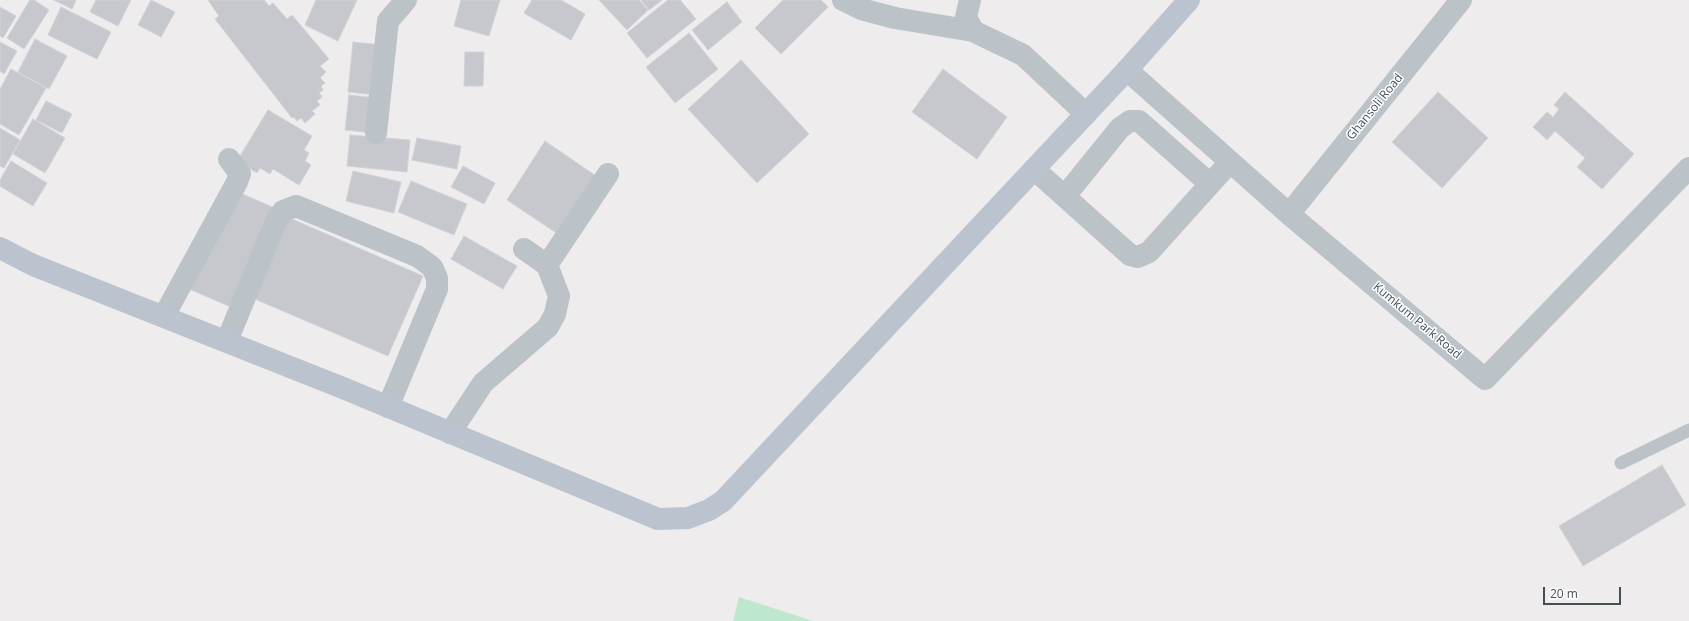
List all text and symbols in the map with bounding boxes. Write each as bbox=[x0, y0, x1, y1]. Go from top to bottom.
street label: Ghansoli Road bbox=[1344, 71, 1406, 143]
street label: Kumkum Park Road bbox=[1370, 280, 1464, 362]
scale bar bbox=[1545, 579, 1623, 605]
text: 20 m bbox=[1550, 585, 1578, 602]

